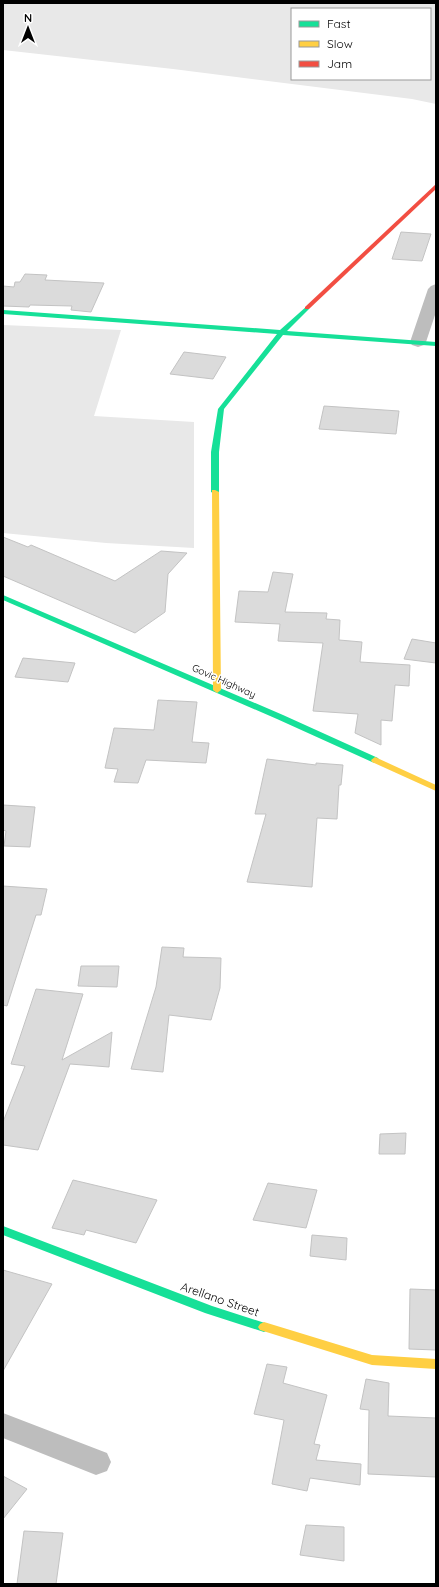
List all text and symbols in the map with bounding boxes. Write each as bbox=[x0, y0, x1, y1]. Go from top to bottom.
north arrow bbox=[8, 8, 48, 48]
legend bbox=[291, 8, 431, 80]
text: N bbox=[24, 11, 32, 25]
text: Fast bbox=[327, 16, 351, 31]
text: Slow bbox=[327, 36, 353, 51]
text: Jam bbox=[327, 56, 352, 71]
street label: Govic Highway bbox=[190, 661, 258, 701]
street label: Arellano Street bbox=[179, 1279, 261, 1319]

